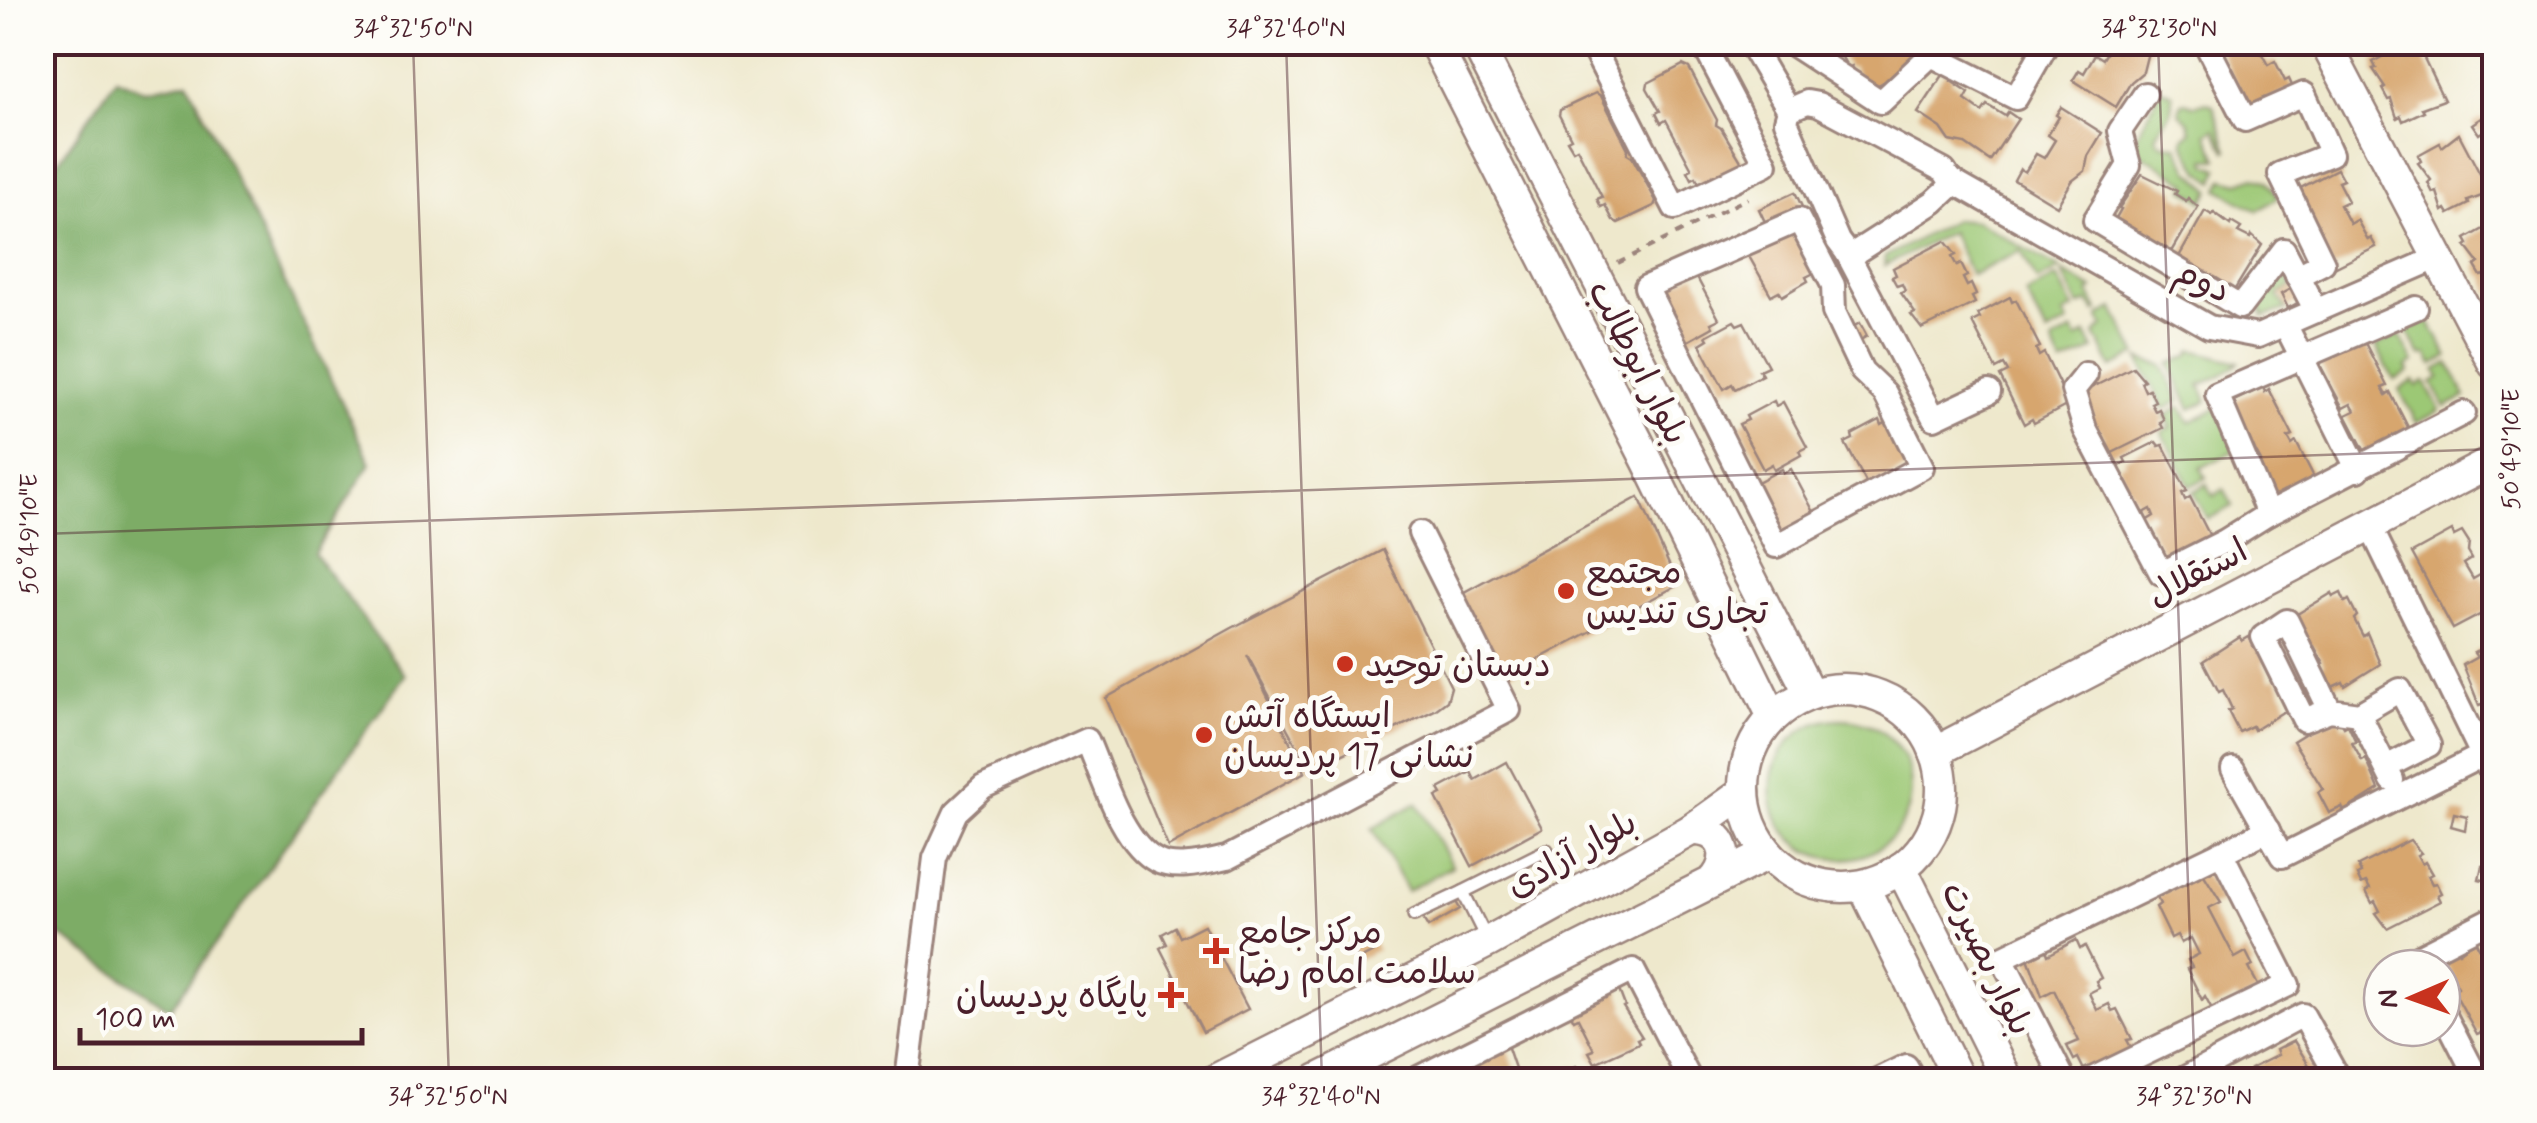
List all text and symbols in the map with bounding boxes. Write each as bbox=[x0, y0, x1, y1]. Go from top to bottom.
text: 34°32'50"N bbox=[353, 13, 473, 46]
text: 34°32'40"N bbox=[1226, 13, 1346, 46]
text: 34°32'30"N bbox=[2101, 13, 2217, 46]
street label: دوم bbox=[2166, 249, 2238, 316]
street label: بلوار ابوطالب bbox=[1576, 273, 1698, 453]
text: 50°49'10"E bbox=[2496, 388, 2529, 510]
text: 50°49'10"E bbox=[14, 473, 47, 595]
street label: استقلال bbox=[2140, 528, 2256, 619]
place label: مجتمع تجاری تندیس bbox=[1586, 550, 1769, 636]
marker: مجتمع تجاری تندیس bbox=[1555, 580, 1577, 602]
place label: دبستان توحید bbox=[1365, 643, 1551, 689]
marker: دبستان توحید bbox=[1334, 653, 1356, 675]
place label: ایستگاه آتش نشانی 17 پردیسان bbox=[1224, 694, 1474, 780]
marker: ایستگاه آتش نشانی 17 پردیسان bbox=[1193, 724, 1215, 746]
street label: بلوار آزادی bbox=[1498, 800, 1645, 909]
street label: بلوار بصیرت bbox=[1929, 874, 2043, 1043]
place label: مرکز جامع سلامت امام رضا bbox=[1238, 910, 1476, 998]
marker: مرکز جامع سلامت امام رضا bbox=[1203, 938, 1229, 964]
north arrow bbox=[2362, 948, 2462, 1048]
place label: پایگاه پردیسان bbox=[956, 974, 1148, 1020]
marker: پایگاه پردیسان bbox=[1158, 982, 1184, 1008]
scale bar bbox=[80, 983, 362, 1045]
text: N bbox=[2371, 989, 2408, 1009]
text: 100 m bbox=[95, 1000, 176, 1039]
text: 34°32'50"N bbox=[388, 1081, 508, 1114]
text: 34°32'40"N bbox=[1261, 1081, 1381, 1114]
text: 34°32'30"N bbox=[2136, 1081, 2252, 1114]

